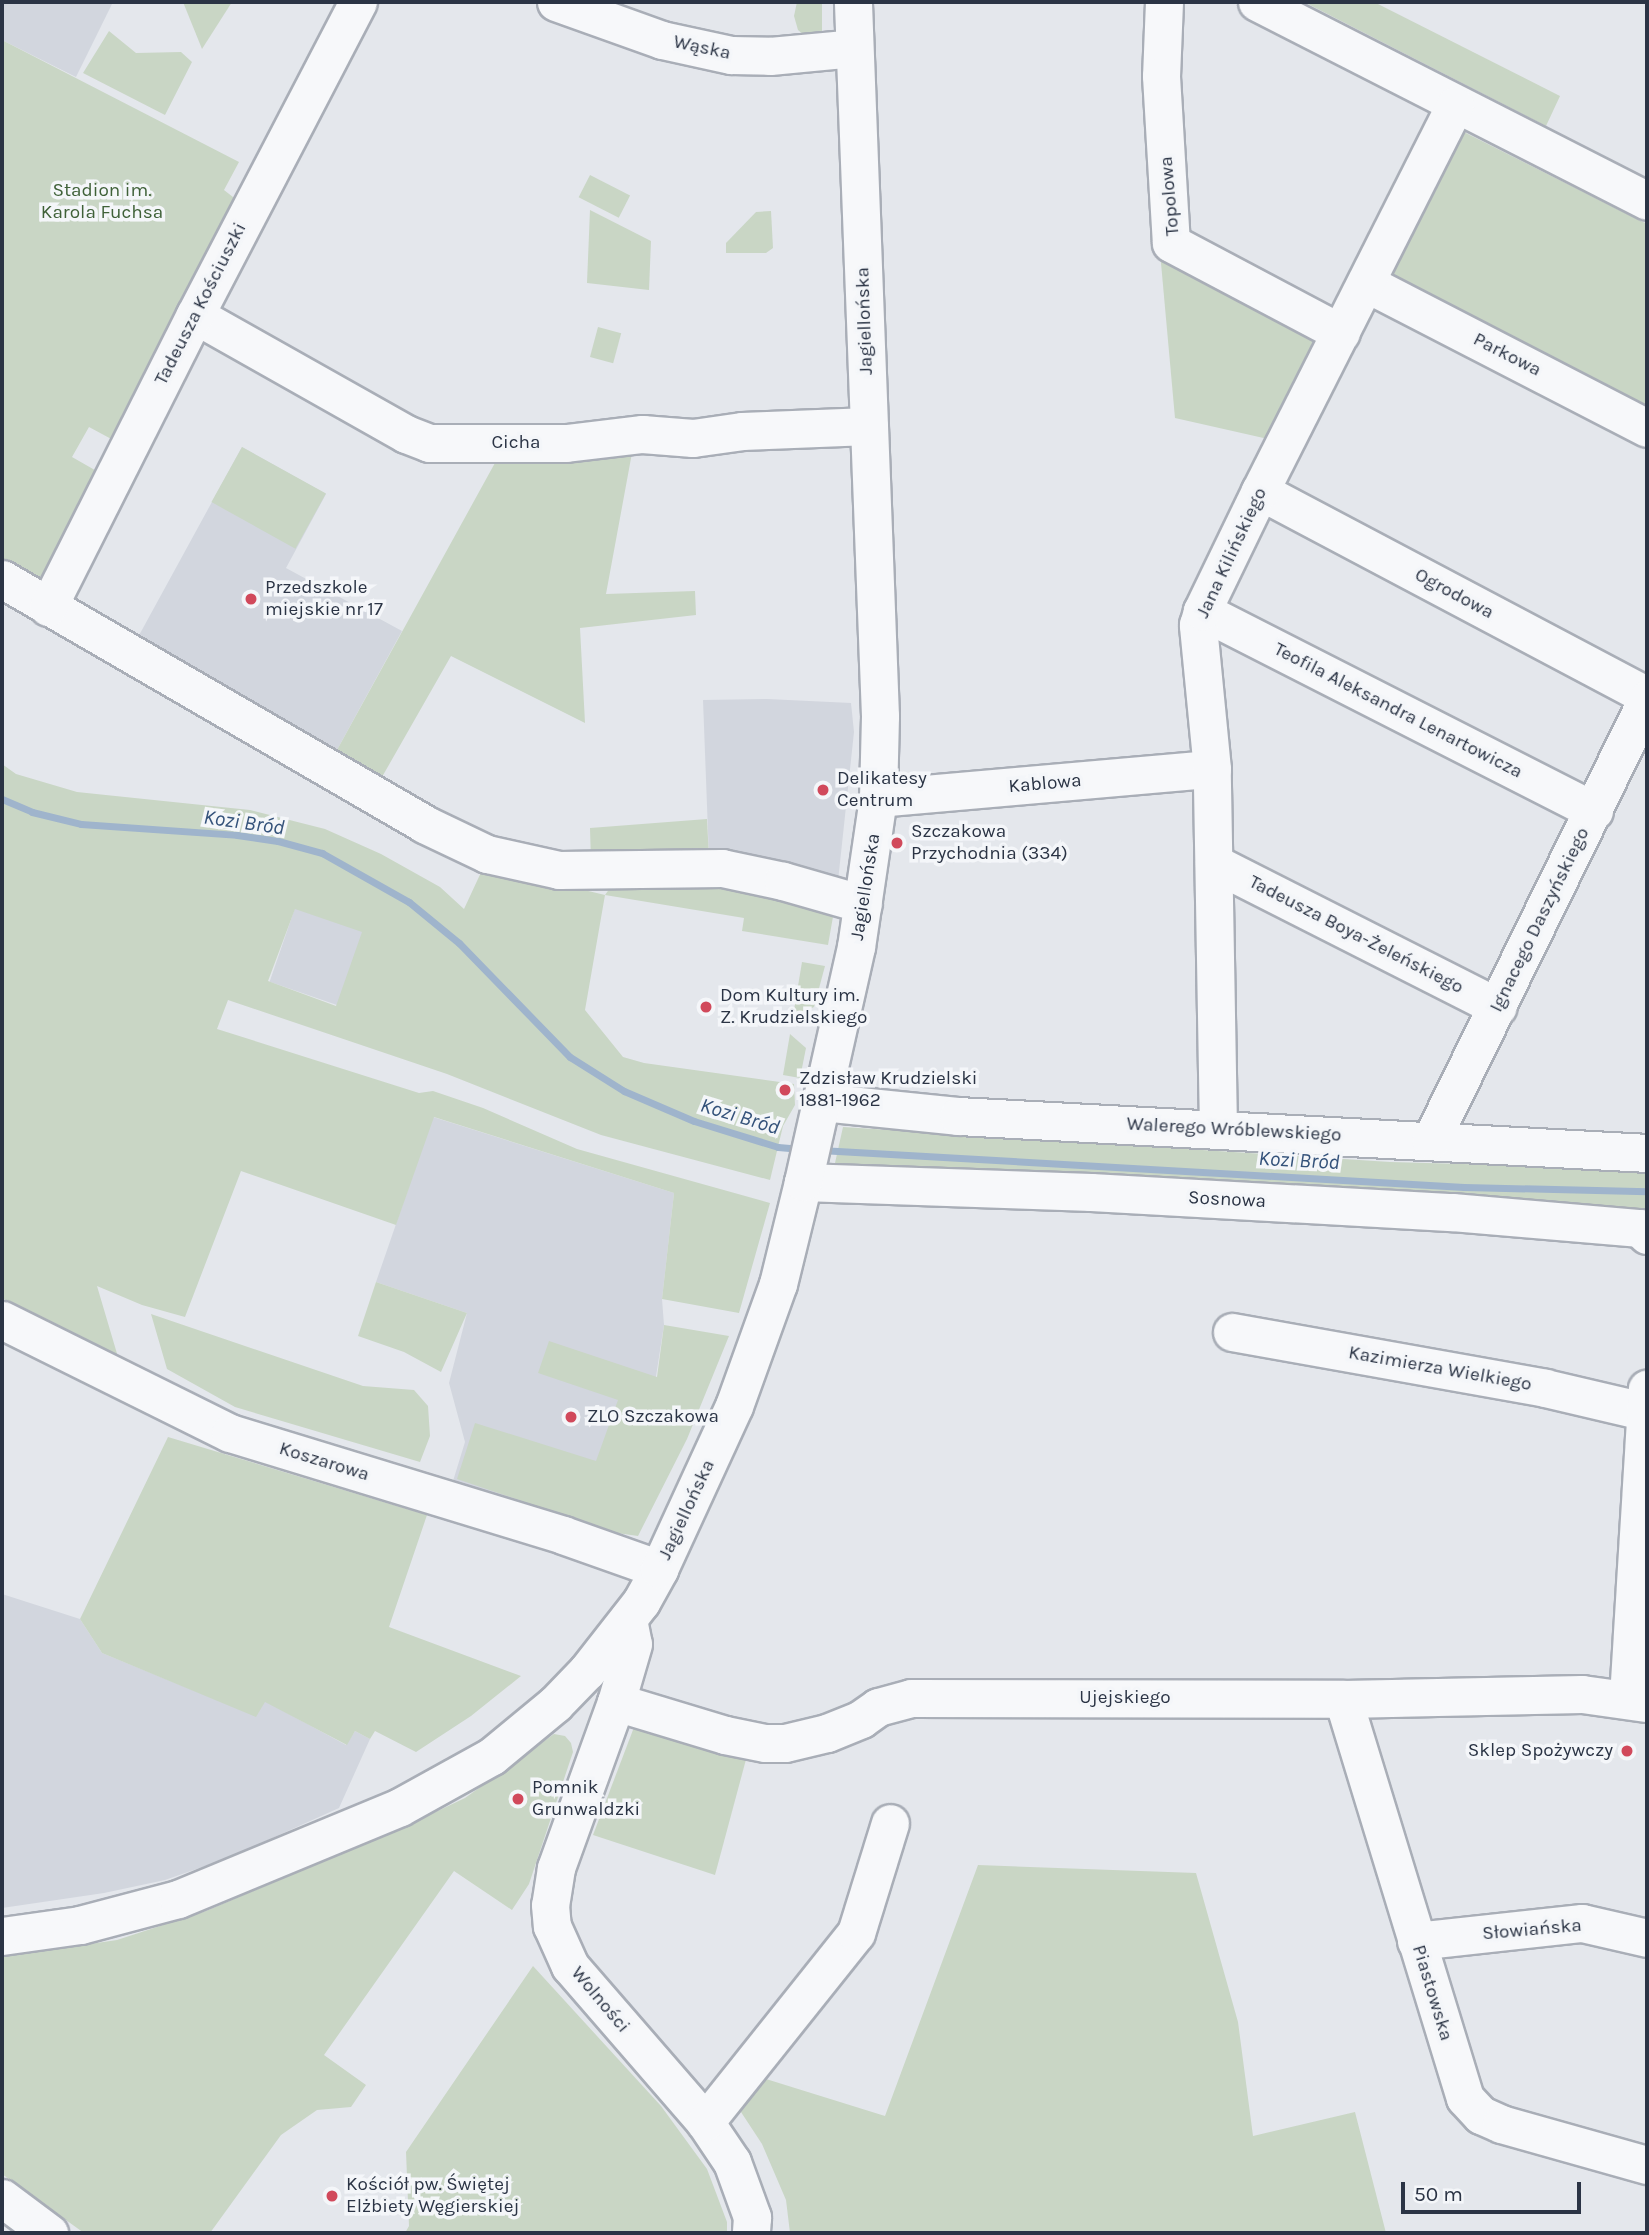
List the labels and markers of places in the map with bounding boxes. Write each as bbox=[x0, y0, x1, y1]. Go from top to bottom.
place label: Przedszkole miejskie nr 17 bbox=[265, 577, 383, 621]
marker: Przedszkole miejskie nr 17 bbox=[243, 591, 259, 607]
place label: Delikatesy Centrum bbox=[837, 768, 927, 812]
marker: Delikatesy Centrum bbox=[815, 782, 831, 798]
place label: Szczakowa Przychodnia (334) bbox=[911, 821, 1068, 865]
marker: Szczakowa Przychodnia (334) bbox=[889, 835, 905, 851]
place label: Dom Kultury im. Z. Krudzielskiego bbox=[720, 985, 867, 1029]
marker: Dom Kultury im. Z. Krudzielskiego bbox=[698, 999, 714, 1015]
place label: Zdzisław Krudzielski 1881-1962 bbox=[799, 1068, 977, 1112]
marker: Zdzisław Krudzielski 1881-1962 bbox=[777, 1082, 793, 1098]
place label: ZLO Szczakowa bbox=[587, 1406, 719, 1428]
marker: ZLO Szczakowa bbox=[561, 1407, 581, 1427]
place label: Sklep Spożywczy bbox=[1468, 1740, 1613, 1762]
marker: Sklep Spożywczy bbox=[1619, 1743, 1635, 1759]
place label: Pomnik Grunwaldzki bbox=[532, 1777, 640, 1821]
marker: Pomnik Grunwaldzki bbox=[510, 1791, 526, 1807]
place label: Kościół pw. Świętej Elżbiety Węgierskiej bbox=[346, 2174, 519, 2218]
marker: Kościół pw. Świętej Elżbiety Węgierskiej bbox=[324, 2188, 340, 2204]

